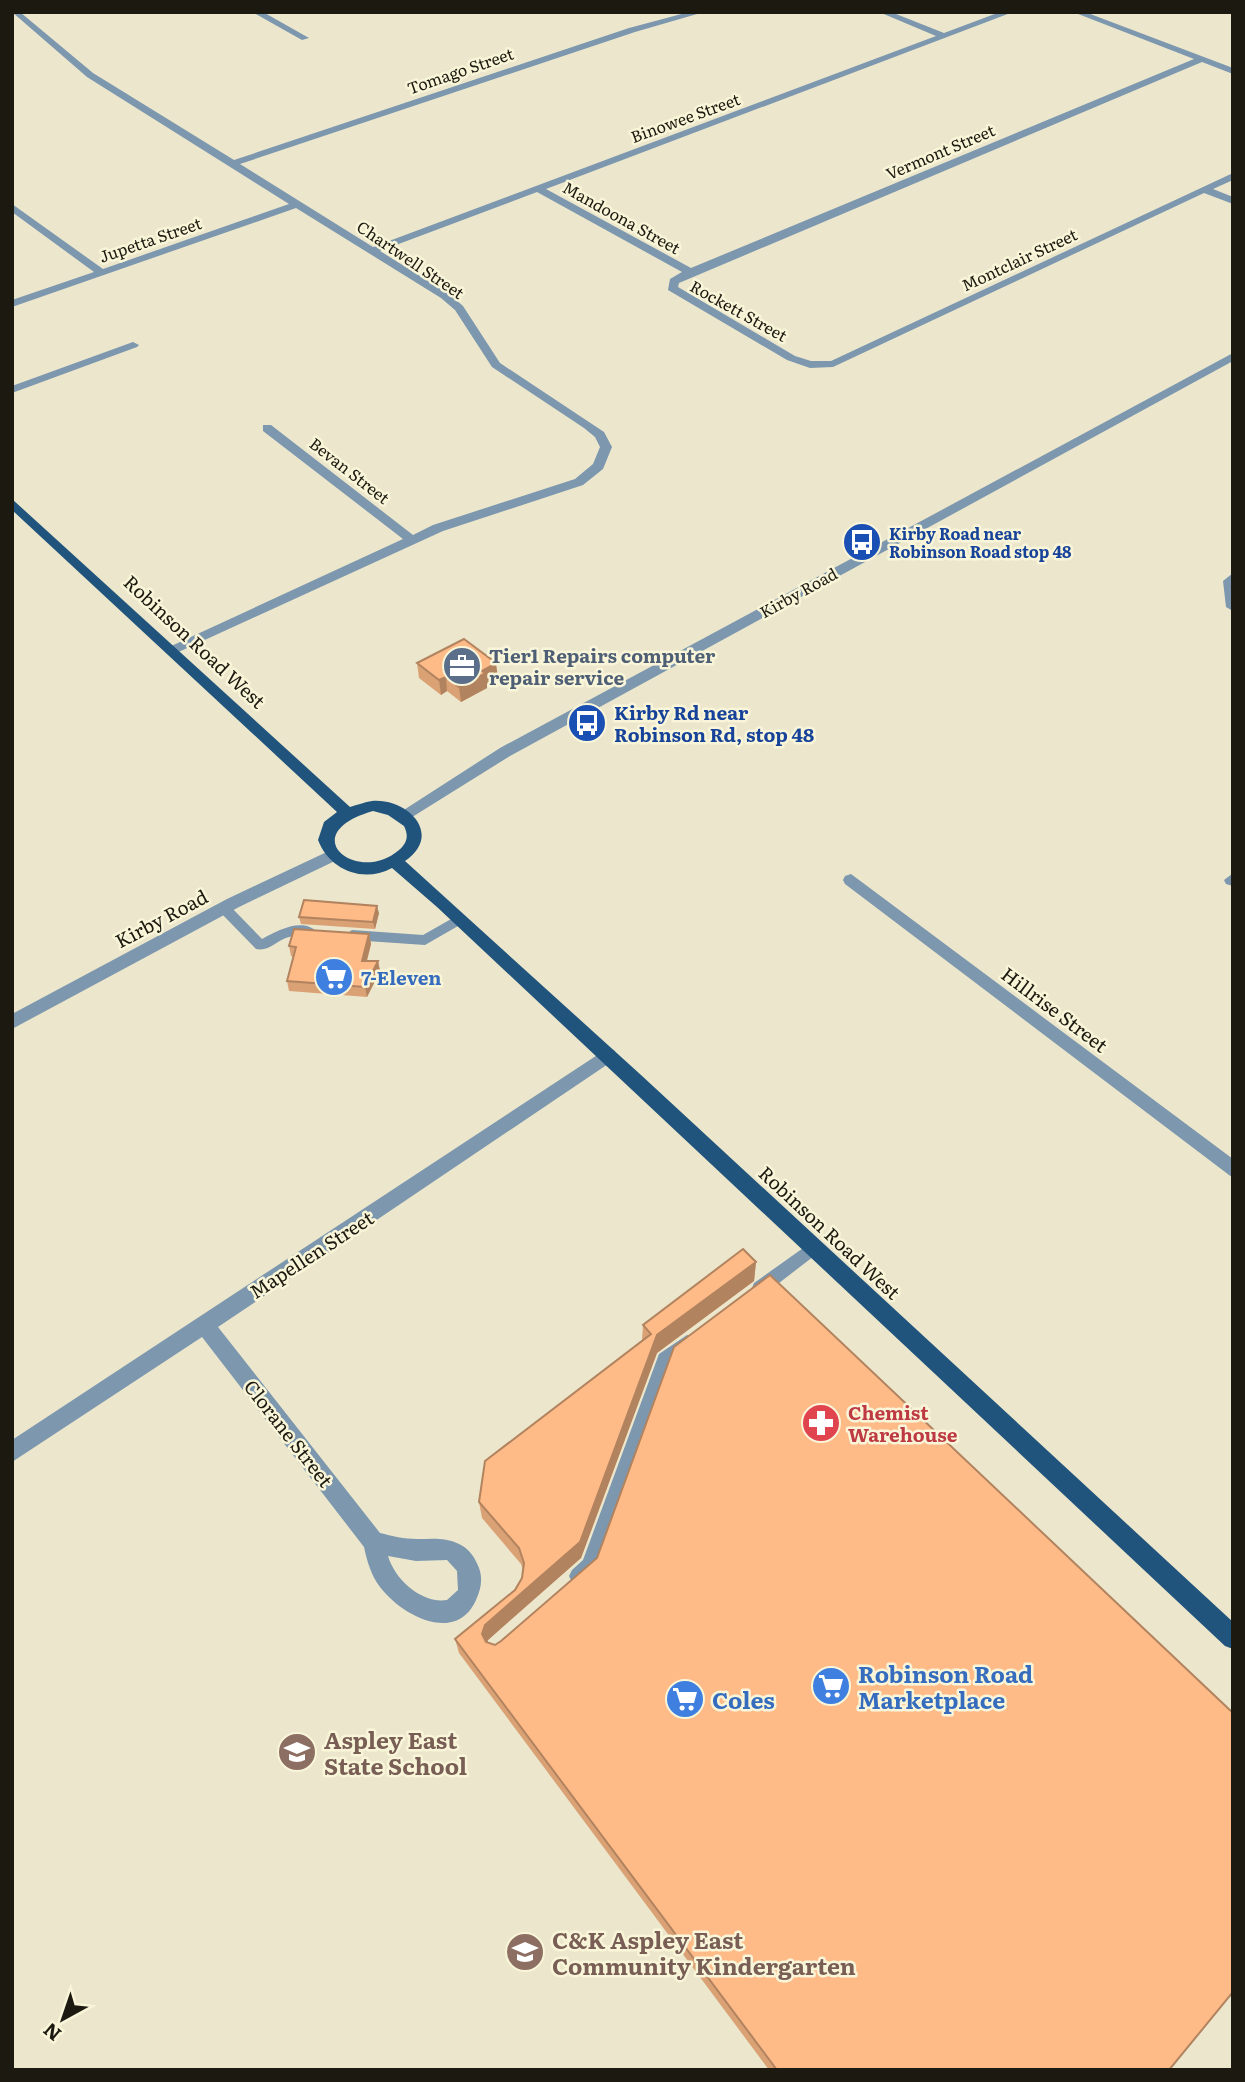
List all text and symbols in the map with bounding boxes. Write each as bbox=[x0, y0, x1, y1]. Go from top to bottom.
street label: Tomago Street bbox=[404, 40, 517, 99]
street label: Binowee Street bbox=[627, 86, 743, 148]
street label: Vermont Street bbox=[882, 117, 999, 185]
street label: Mandoona Street bbox=[559, 175, 686, 260]
street label: Jupetta Street bbox=[96, 210, 205, 268]
street label: Chartwell Street bbox=[352, 214, 470, 304]
street label: Montclair Street bbox=[957, 221, 1081, 296]
street label: Rockett Street bbox=[686, 273, 792, 347]
street label: Bevan Street bbox=[305, 431, 396, 509]
bus stop icon: Kirby Road near Robinson Road stop 48 bbox=[841, 521, 883, 563]
place label: Kirby Road near Robinson Road stop 48 bbox=[889, 521, 1072, 563]
street label: Kirby Road bbox=[755, 561, 841, 623]
street label: Robinson Road West bbox=[118, 568, 272, 714]
place label: Tier1 Repairs computer repair service bbox=[489, 641, 716, 691]
office icon: Tier1 Repairs computer repair service bbox=[441, 645, 483, 687]
place label: Kirby Rd near Robinson Rd, stop 48 bbox=[614, 698, 814, 748]
bus stop icon: Kirby Rd near Robinson Rd, stop 48 bbox=[566, 702, 608, 744]
street label: Kirby Road bbox=[110, 882, 213, 954]
supermarket icon: 7-Eleven bbox=[313, 956, 355, 998]
street label: Hillrise Street bbox=[996, 960, 1114, 1059]
place label: 7-Eleven bbox=[361, 963, 442, 991]
street label: Robinson Road West bbox=[753, 1159, 907, 1305]
street label: Mapellen Street bbox=[243, 1203, 379, 1305]
street label: Clorane Street bbox=[238, 1373, 340, 1493]
place label: Chemist Warehouse bbox=[848, 1398, 958, 1448]
pharmacy icon: Chemist Warehouse bbox=[800, 1402, 842, 1444]
place label: Robinson Road Marketplace bbox=[858, 1656, 1033, 1716]
supermarket icon: Robinson Road Marketplace bbox=[810, 1665, 852, 1707]
supermarket icon: Coles bbox=[664, 1678, 706, 1720]
place label: Coles bbox=[712, 1682, 775, 1716]
place label: Aspley East State School bbox=[324, 1722, 467, 1782]
school or university icon: Aspley East State School bbox=[276, 1731, 318, 1773]
place label: C&K Aspley East Community Kindergarten bbox=[552, 1922, 856, 1982]
school or university icon: C&K Aspley East Community Kindergarten bbox=[504, 1931, 546, 1973]
north arrow bbox=[28, 1984, 98, 2054]
text: N bbox=[36, 2017, 67, 2049]

